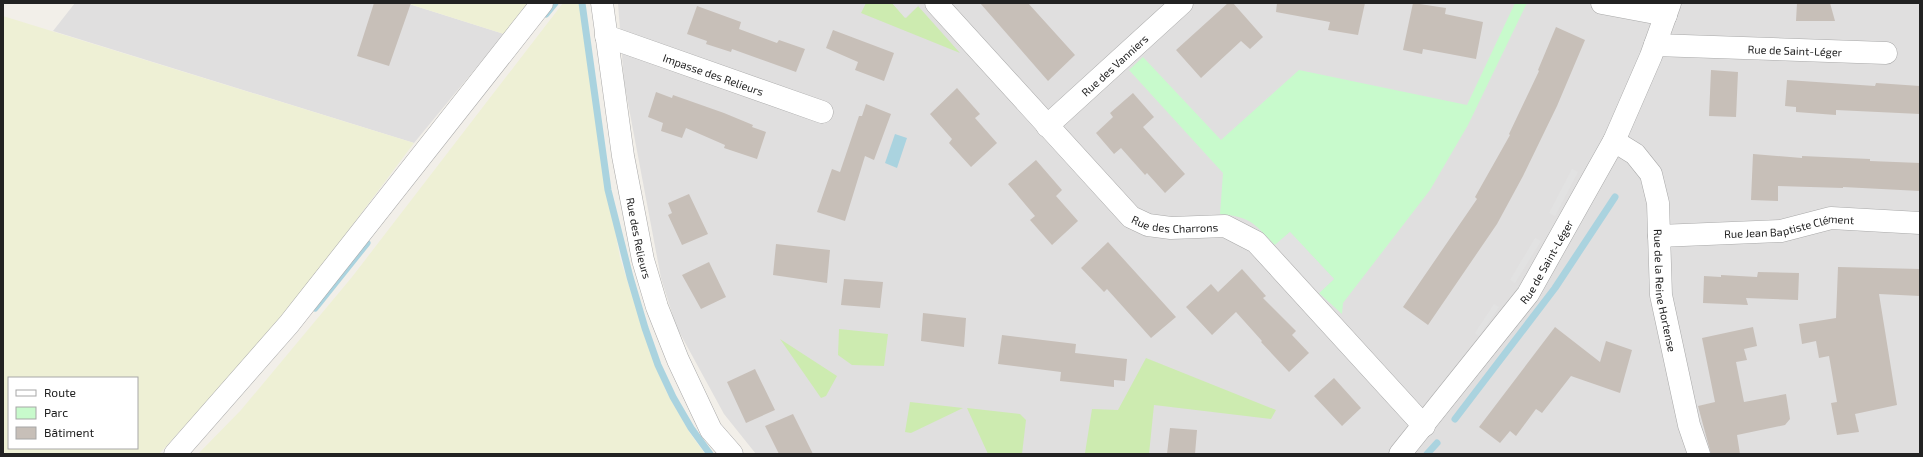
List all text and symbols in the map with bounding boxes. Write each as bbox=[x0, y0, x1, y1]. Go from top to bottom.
street label: Rue des Vanniers bbox=[1078, 31, 1151, 98]
street label: Rue de Saint-Léger bbox=[1747, 42, 1843, 58]
street label: Impasse des Relieurs bbox=[662, 50, 766, 98]
street label: Rue des Relieurs bbox=[625, 196, 655, 280]
street label: Rue Jean Baptiste Clément bbox=[1724, 211, 1854, 240]
street label: Rue des Charrons bbox=[1130, 212, 1219, 235]
street label: Rue de Saint-Léger bbox=[1517, 217, 1575, 306]
street label: Rue de la Reine Hortense bbox=[1652, 229, 1680, 353]
legend bbox=[8, 377, 138, 449]
text: Route bbox=[44, 385, 76, 399]
text: Parc bbox=[44, 405, 68, 419]
text: Bâtiment bbox=[44, 425, 95, 439]

